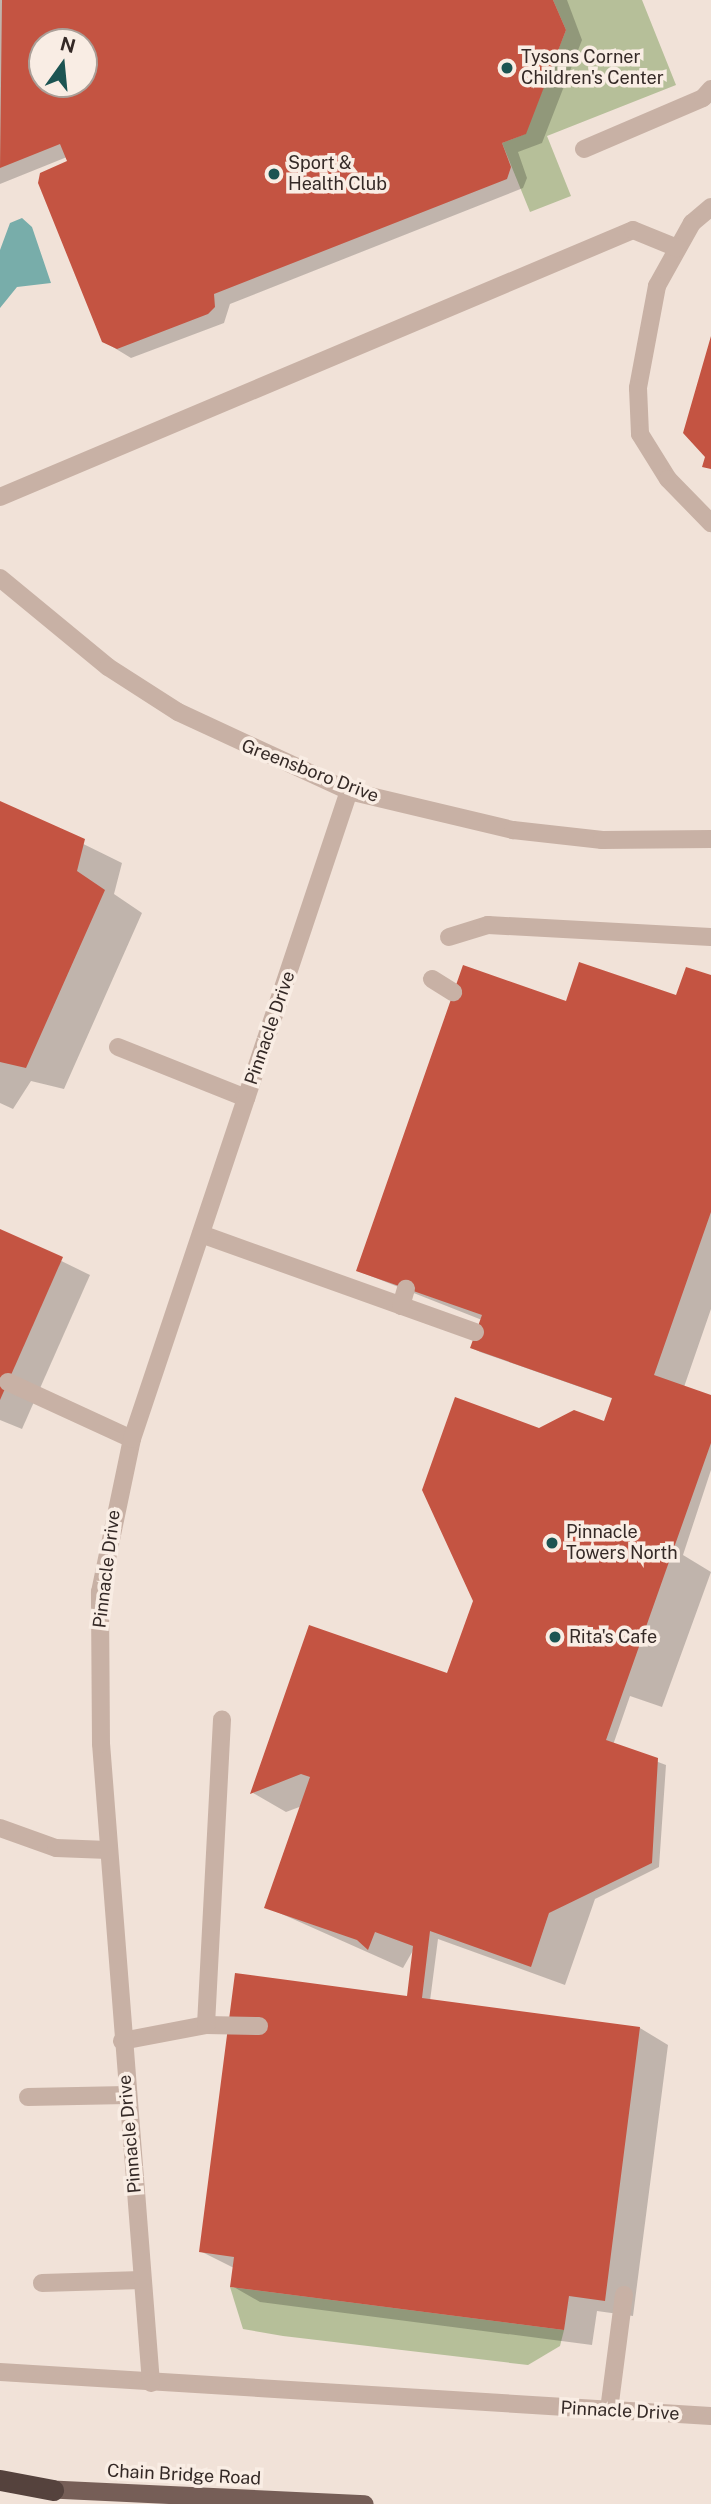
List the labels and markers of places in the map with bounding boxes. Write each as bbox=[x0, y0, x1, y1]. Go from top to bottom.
place label: Tysons Corner Children's Center bbox=[521, 47, 664, 90]
marker: Tysons Corner Children's Center bbox=[499, 60, 515, 76]
place label: Sport & Health Club bbox=[288, 153, 387, 196]
marker: Sport & Health Club bbox=[266, 166, 282, 182]
place label: Pinnacle Towers North bbox=[566, 1522, 678, 1564]
marker: Pinnacle Towers North bbox=[544, 1535, 560, 1551]
place label: Rita's Cafe bbox=[569, 1626, 657, 1648]
marker: Rita's Cafe bbox=[547, 1629, 563, 1645]

